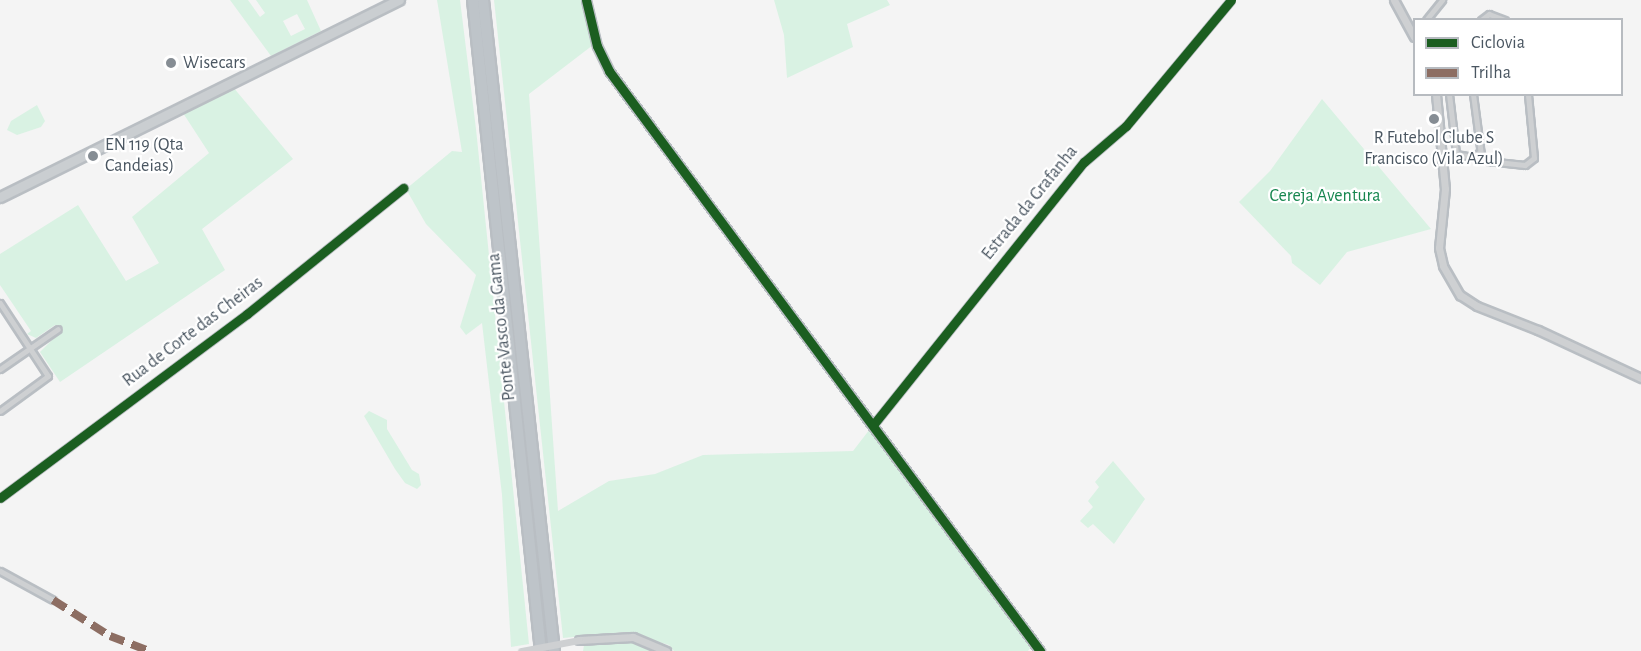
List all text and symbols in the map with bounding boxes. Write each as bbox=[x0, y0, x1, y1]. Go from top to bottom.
legend bbox=[1413, 18, 1623, 96]
text: Ciclovia bbox=[1471, 34, 1525, 52]
place label: Wisecars bbox=[183, 52, 246, 74]
marker: Wisecars bbox=[164, 56, 178, 70]
text: Trilha bbox=[1471, 64, 1511, 82]
marker: R Futebol Clube S Francisco (Vila Azul) bbox=[1427, 112, 1441, 126]
place label: R Futebol Clube S Francisco (Vila Azul) bbox=[1364, 128, 1504, 170]
place label: EN 119 (Qta Candeias) bbox=[105, 135, 183, 178]
street label: Estrada da Grafanha bbox=[977, 141, 1083, 265]
marker: EN 119 (Qta Candeias) bbox=[86, 149, 100, 163]
park label: Cereja Aventura bbox=[1269, 185, 1381, 207]
street label: Ponte Vasco da Gama bbox=[484, 252, 520, 402]
street label: Rua de Corte das Cheiras bbox=[119, 272, 267, 392]

